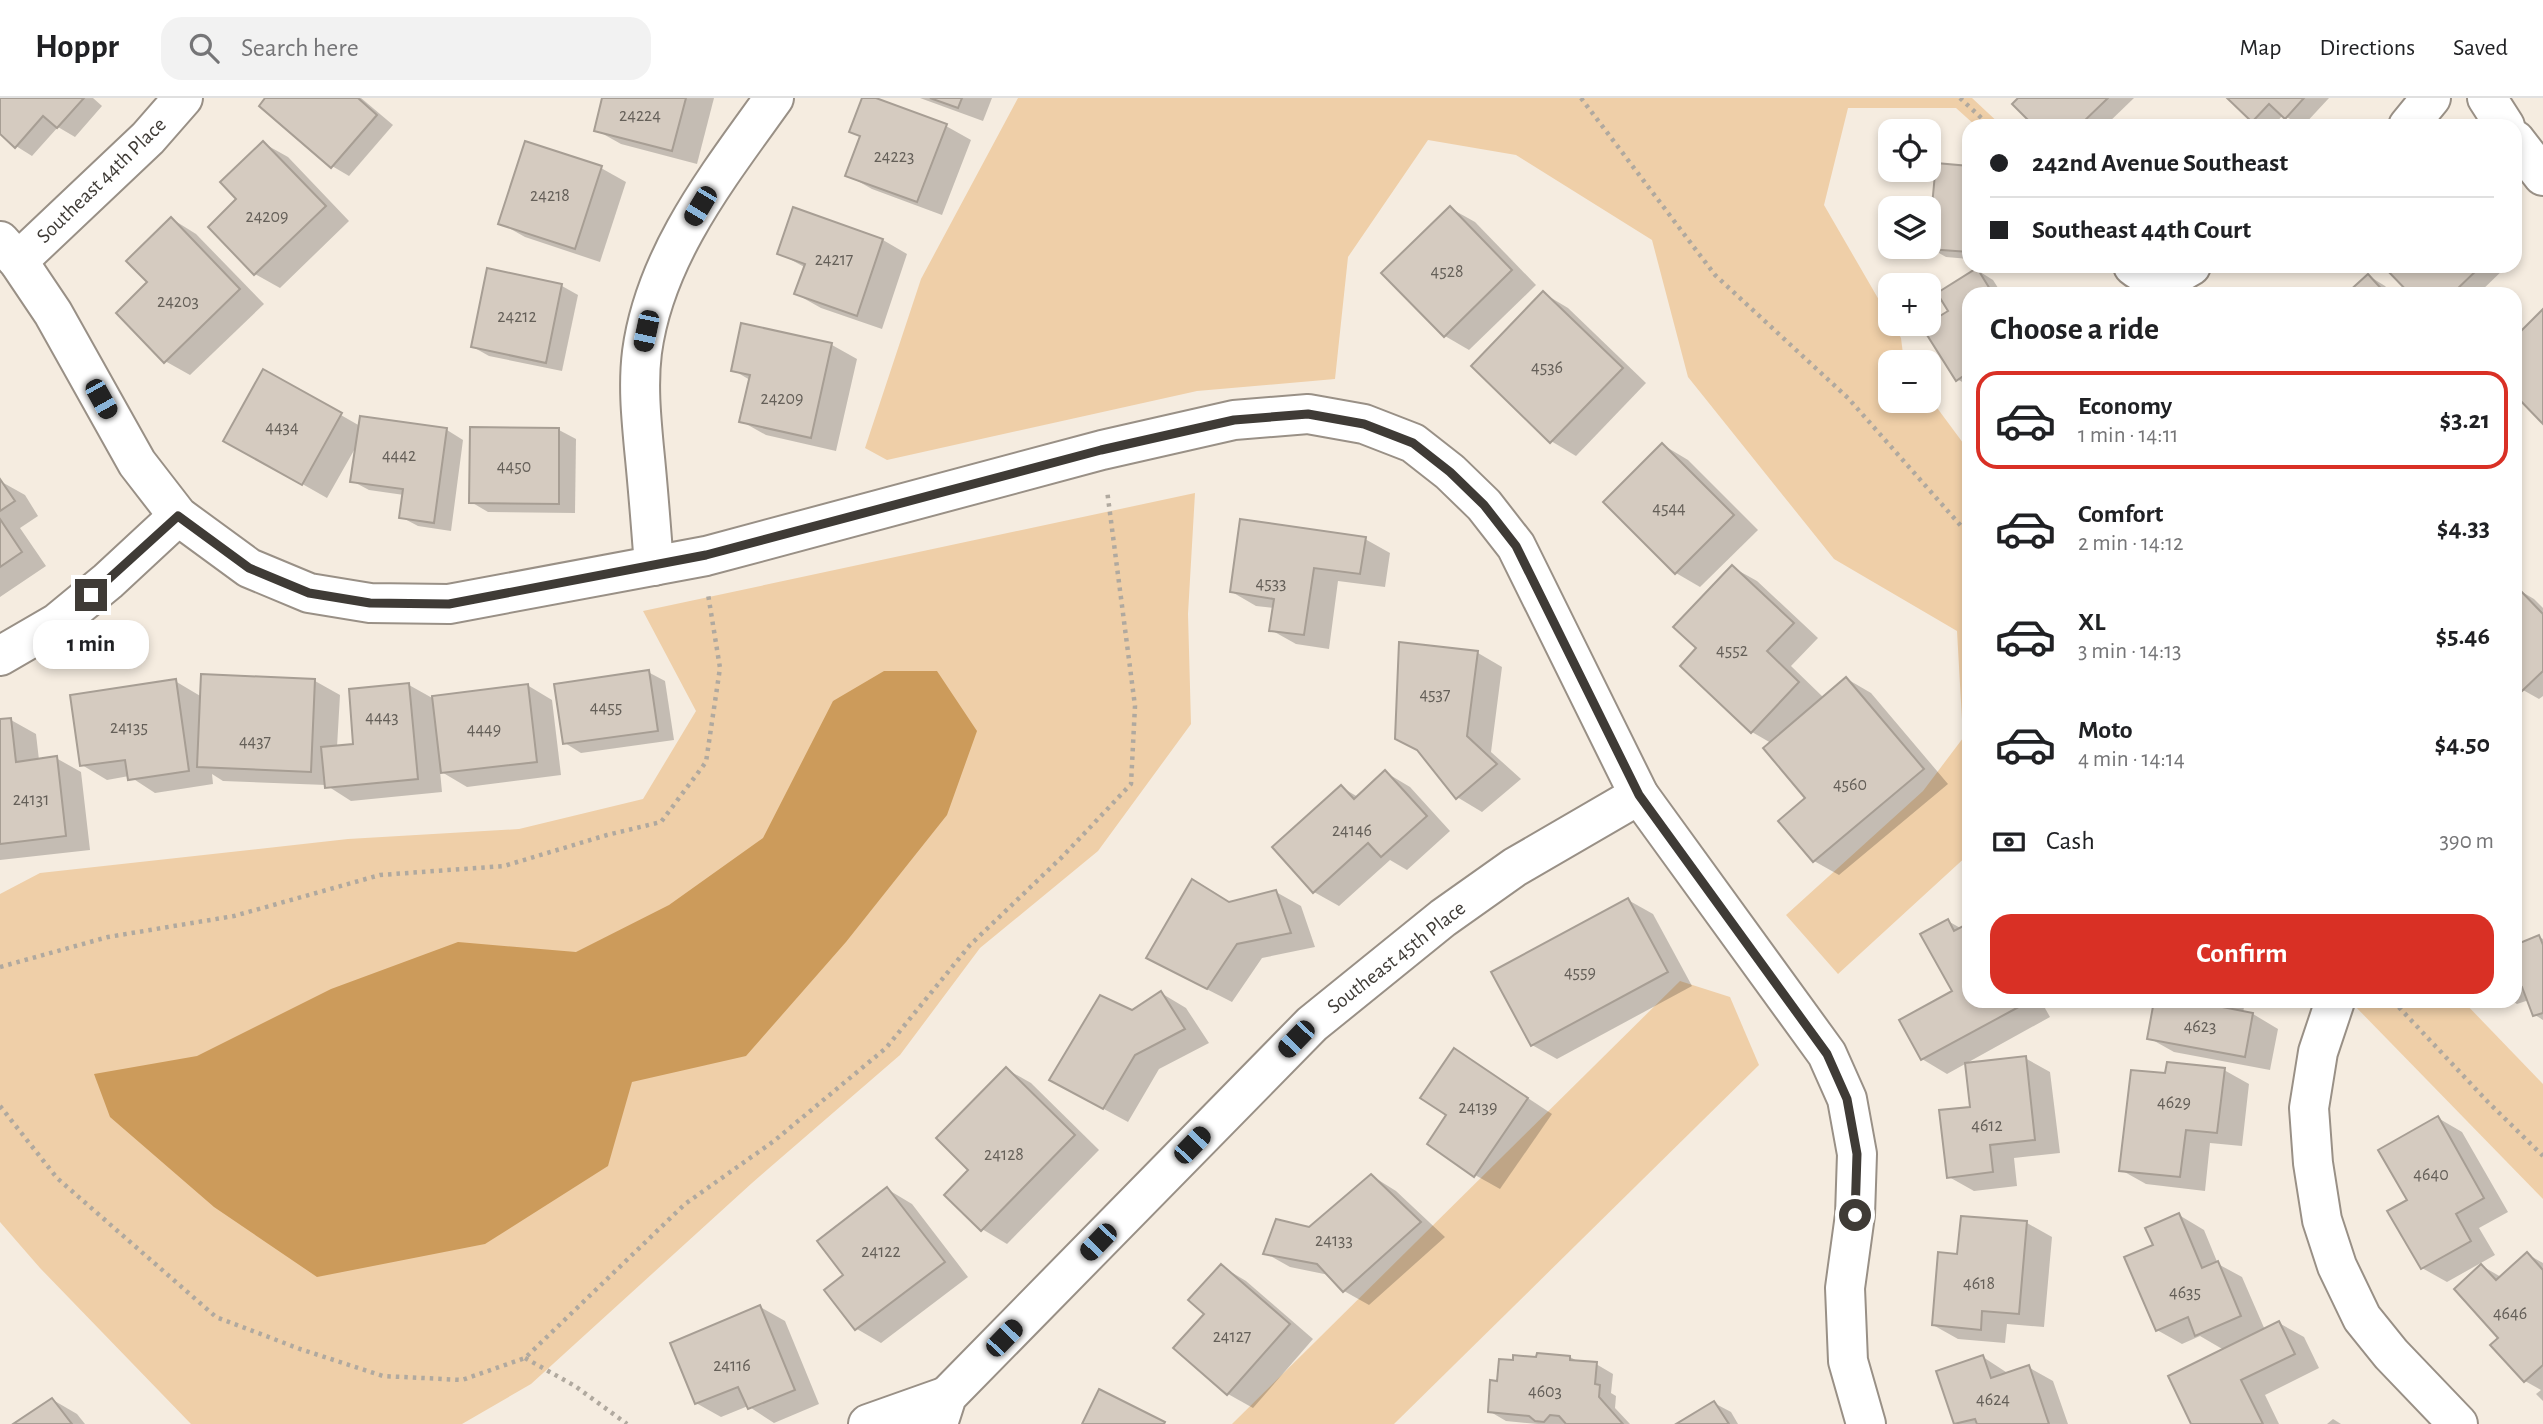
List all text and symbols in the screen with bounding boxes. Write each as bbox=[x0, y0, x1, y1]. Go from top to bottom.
search box bbox=[161, 17, 651, 80]
icon: search bbox=[185, 29, 223, 67]
text: Hoppr bbox=[35, 31, 119, 64]
text: Search here bbox=[241, 35, 359, 61]
text: Map bbox=[2239, 36, 2281, 60]
text: Directions bbox=[2319, 36, 2415, 60]
text: Saved bbox=[2453, 36, 2508, 60]
house number: 24224 bbox=[619, 107, 661, 125]
street label: Southeast 44th Place bbox=[33, 114, 170, 247]
map controls bbox=[1878, 119, 1941, 413]
button: locate bbox=[1878, 119, 1941, 182]
house number: 24223 bbox=[874, 148, 914, 166]
text: 242nd Avenue Southeast bbox=[2032, 150, 2288, 176]
car bbox=[681, 183, 720, 229]
house number: 24218 bbox=[530, 187, 570, 205]
button: layers bbox=[1878, 196, 1941, 259]
house number: 24209 bbox=[245, 208, 289, 226]
text: Southeast 44th Court bbox=[2032, 217, 2251, 243]
house number: 24217 bbox=[815, 251, 853, 269]
house number: 4528 bbox=[1431, 263, 1463, 281]
button: + bbox=[1878, 273, 1941, 336]
house number: 24203 bbox=[157, 293, 199, 311]
house number: 24212 bbox=[497, 308, 537, 326]
car bbox=[632, 308, 661, 354]
text: Choose a ride bbox=[1990, 313, 2159, 345]
button: − bbox=[1878, 350, 1941, 413]
house number: 4536 bbox=[1531, 359, 1563, 377]
car bbox=[82, 376, 121, 422]
icon: car bbox=[1994, 389, 2057, 452]
house number: 24209 bbox=[760, 390, 804, 408]
text: Economy bbox=[2078, 393, 2172, 419]
text: $3.21 bbox=[2440, 407, 2490, 433]
house number: 4434 bbox=[265, 419, 299, 437]
text: 1 min · 14:11 bbox=[2078, 424, 2178, 447]
house number: 4442 bbox=[382, 447, 416, 465]
house number: 4450 bbox=[497, 458, 531, 476]
icon: car bbox=[1994, 497, 2057, 560]
house number: 4544 bbox=[1652, 500, 1686, 518]
text: Comfort bbox=[2078, 501, 2163, 527]
text: $4.33 bbox=[2437, 515, 2490, 541]
text: 2 min · 14:12 bbox=[2078, 532, 2184, 555]
house number: 4533 bbox=[1255, 575, 1287, 593]
route end bbox=[75, 579, 107, 611]
icon: car bbox=[1994, 605, 2057, 668]
text: XL bbox=[2078, 609, 2105, 635]
callout: 1 min bbox=[33, 620, 149, 668]
text: $5.46 bbox=[2435, 623, 2490, 649]
text: 1 min bbox=[67, 633, 115, 656]
text: 3 min · 14:13 bbox=[2078, 640, 2182, 663]
house number: 4552 bbox=[1716, 642, 1748, 660]
house number: 4537 bbox=[1419, 686, 1451, 704]
house number: 4455 bbox=[590, 699, 622, 717]
house number: 4443 bbox=[365, 709, 399, 727]
icon: car bbox=[1994, 713, 2057, 776]
text: Moto bbox=[2078, 717, 2133, 743]
house number: 24135 bbox=[110, 719, 148, 737]
house number: 4449 bbox=[467, 721, 501, 739]
text: $4.50 bbox=[2434, 731, 2490, 757]
house number: 4437 bbox=[239, 733, 271, 751]
text: 4 min · 14:14 bbox=[2078, 748, 2185, 771]
house number: 4560 bbox=[1833, 776, 1867, 794]
house number: 24131 bbox=[13, 791, 49, 809]
house number: 24146 bbox=[1332, 822, 1372, 840]
icon: cash bbox=[1990, 823, 2028, 861]
text: Cash bbox=[2046, 828, 2095, 854]
text: 390 m bbox=[2439, 830, 2494, 853]
street label: Southeast 45th Place bbox=[1323, 897, 1469, 1018]
button: Confirm bbox=[1990, 914, 2494, 994]
house number: 4559 bbox=[1564, 964, 1596, 982]
car bbox=[1274, 1017, 1319, 1061]
house number: 4623 bbox=[2184, 1018, 2216, 1036]
house number: 4629 bbox=[2157, 1094, 2191, 1112]
house number: 24139 bbox=[1459, 1099, 1497, 1117]
house number: 4612 bbox=[1971, 1117, 2003, 1135]
car bbox=[1170, 1123, 1215, 1167]
house number: 24128 bbox=[984, 1146, 1024, 1164]
house number: 4640 bbox=[2413, 1166, 2449, 1184]
route start bbox=[1839, 1199, 1871, 1231]
car bbox=[1076, 1220, 1121, 1264]
house number: 24133 bbox=[1315, 1232, 1353, 1250]
house number: 24122 bbox=[861, 1243, 901, 1261]
house number: 4618 bbox=[1963, 1275, 1995, 1293]
house number: 4635 bbox=[2169, 1284, 2201, 1302]
house number: 4646 bbox=[2493, 1305, 2527, 1323]
car bbox=[982, 1316, 1027, 1360]
house number: 24127 bbox=[1213, 1328, 1251, 1346]
house number: 24116 bbox=[713, 1357, 751, 1375]
house number: 4603 bbox=[1528, 1383, 1562, 1401]
house number: 4624 bbox=[1976, 1391, 2010, 1409]

